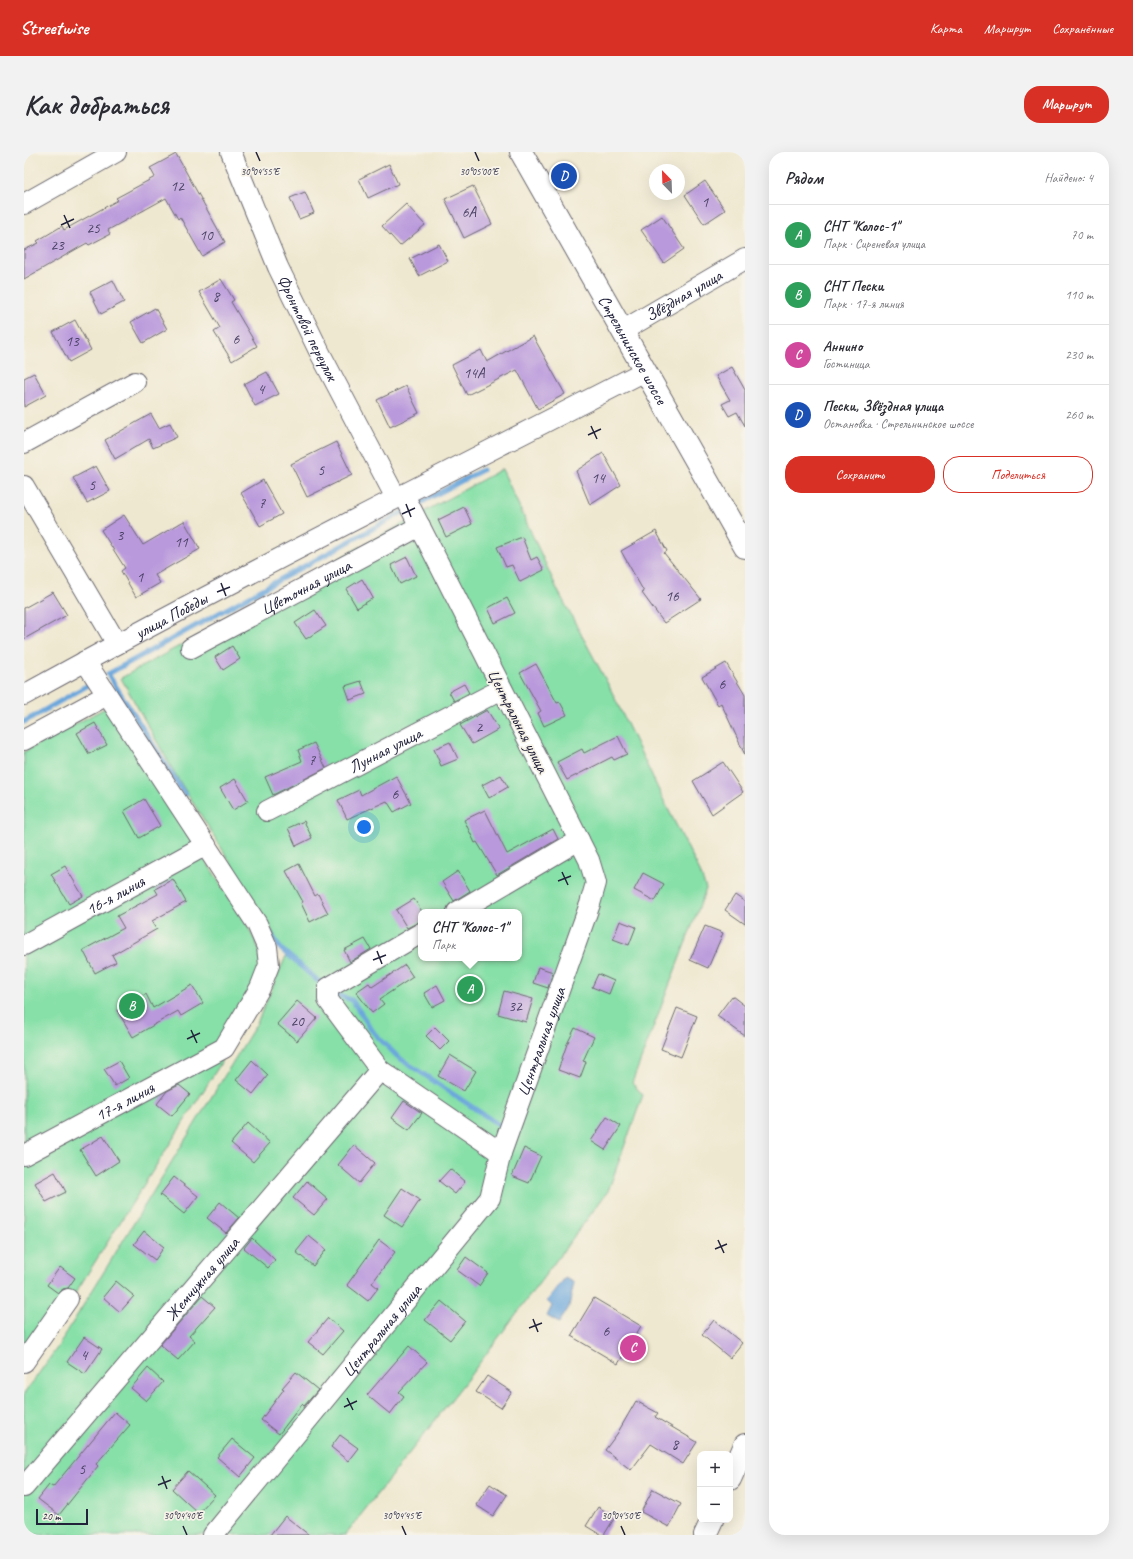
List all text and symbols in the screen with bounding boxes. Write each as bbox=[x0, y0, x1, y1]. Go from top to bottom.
text: Streetwise bbox=[20, 16, 88, 40]
text: Карта bbox=[930, 20, 962, 37]
text: Маршрут bbox=[984, 20, 1030, 37]
text: Сохранённые bbox=[1052, 20, 1113, 37]
button: Маршрут bbox=[1024, 86, 1109, 123]
text: Как добраться bbox=[24, 87, 169, 122]
pin: D bbox=[551, 161, 577, 191]
north arrow bbox=[649, 164, 685, 200]
text: 30°04'55"E bbox=[241, 165, 281, 178]
text: 30°05'00"E bbox=[460, 165, 500, 178]
text: Рядом bbox=[785, 168, 823, 189]
text: Найдено: 4 bbox=[1045, 170, 1093, 186]
house number: 12 bbox=[170, 177, 185, 196]
house number: 1 bbox=[702, 193, 710, 212]
house number: 6А bbox=[462, 203, 478, 222]
text: СНТ "Колос-1" bbox=[823, 217, 899, 236]
house number: 25 bbox=[86, 219, 101, 238]
house number: 10 bbox=[199, 226, 214, 245]
text: A bbox=[795, 227, 801, 243]
text: 70 m bbox=[1071, 227, 1093, 243]
house number: 23 bbox=[50, 236, 65, 255]
text: Парк · Сиреневая улица bbox=[823, 236, 925, 252]
street label: Звёздная улица bbox=[641, 264, 726, 326]
street label: Фронтовой переулок bbox=[273, 271, 344, 386]
text: СНТ Пески bbox=[823, 277, 884, 296]
house number: 8 bbox=[213, 287, 221, 306]
text: B bbox=[795, 287, 801, 303]
text: 110 m bbox=[1065, 287, 1093, 303]
street label: Стрельнинское шоссе bbox=[594, 291, 673, 409]
text: Парк · 17-я линия bbox=[823, 296, 904, 312]
house number: 6 bbox=[233, 330, 241, 349]
house number: 13 bbox=[65, 332, 80, 351]
text: Аннино bbox=[823, 337, 862, 356]
text: C bbox=[795, 347, 801, 363]
text: 230 m bbox=[1065, 347, 1093, 363]
text: Гостиница bbox=[823, 356, 869, 372]
house number: 14А bbox=[463, 364, 486, 383]
house number: 4 bbox=[258, 380, 266, 399]
text: Пески, Звёздная улица bbox=[823, 397, 943, 416]
text: D bbox=[794, 407, 802, 423]
text: 260 m bbox=[1065, 407, 1093, 423]
text: Остановка · Стрельнинское шоссе bbox=[823, 416, 974, 432]
button: Сохранить bbox=[785, 456, 935, 493]
button: Поделиться bbox=[943, 456, 1093, 493]
house number: 5 bbox=[318, 461, 326, 480]
house number: 14 bbox=[591, 469, 606, 488]
house number: 5 bbox=[89, 476, 97, 495]
house number: 7 bbox=[259, 494, 267, 513]
house number: 3 bbox=[117, 526, 125, 545]
house number: 11 bbox=[174, 533, 189, 552]
street label: Цветочная улица bbox=[257, 554, 356, 619]
house number: 1 bbox=[137, 568, 145, 587]
street label: улица Победы bbox=[130, 587, 212, 644]
house number: 16 bbox=[665, 587, 680, 606]
street label: Центральная улица bbox=[483, 665, 554, 778]
house number: 6 bbox=[719, 675, 727, 694]
house number: 2 bbox=[476, 718, 484, 737]
street label: Лунная улица bbox=[345, 721, 427, 777]
house number: 7 bbox=[309, 751, 317, 770]
house number: 6 bbox=[392, 785, 400, 804]
your location bbox=[354, 817, 374, 837]
street label: 16-я линия bbox=[82, 870, 149, 919]
popup bbox=[418, 909, 522, 961]
text: СНТ "Колос-1" bbox=[432, 918, 508, 937]
text: Парк bbox=[432, 937, 455, 953]
pin: A bbox=[457, 974, 483, 1004]
street label: Центральная улица bbox=[512, 983, 570, 1099]
pin: B bbox=[119, 991, 145, 1021]
house number: 32 bbox=[508, 997, 523, 1016]
house number: 20 bbox=[290, 1012, 305, 1031]
street label: 17-я линия bbox=[91, 1077, 158, 1126]
street label: Жемчужная улица bbox=[160, 1231, 245, 1325]
street label: Центральная улица bbox=[337, 1278, 427, 1381]
house number: 6 bbox=[603, 1322, 611, 1341]
pin: C bbox=[620, 1333, 646, 1363]
house number: 4 bbox=[81, 1346, 89, 1365]
house number: 8 bbox=[672, 1435, 680, 1454]
map controls bbox=[697, 1451, 733, 1523]
button: + bbox=[697, 1451, 733, 1487]
house number: 5 bbox=[79, 1460, 87, 1479]
button: − bbox=[697, 1487, 733, 1523]
scale bar bbox=[36, 1507, 88, 1526]
text: 20 m bbox=[42, 1509, 61, 1523]
text: 30°04'40"E bbox=[164, 1509, 204, 1522]
text: 30°04'45"E bbox=[383, 1509, 423, 1522]
text: 30°04'50"E bbox=[602, 1509, 642, 1522]

